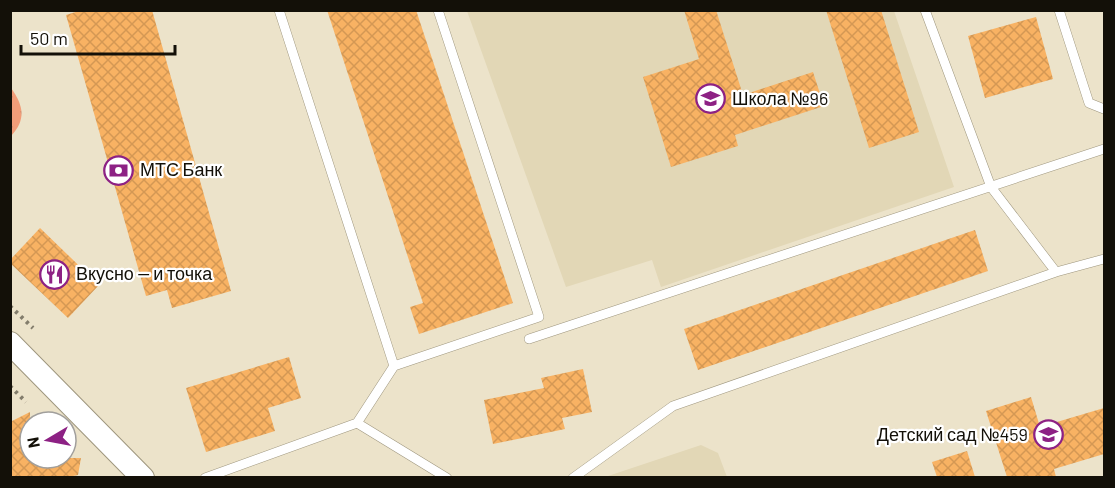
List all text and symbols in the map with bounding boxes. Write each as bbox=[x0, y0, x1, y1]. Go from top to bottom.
scale bar bbox=[21, 18, 176, 56]
text: 50 m bbox=[30, 27, 68, 49]
school or university icon: Школа №96 bbox=[695, 83, 727, 115]
place label: Школа №96 bbox=[732, 87, 828, 109]
bank icon: МТС Банк bbox=[103, 154, 135, 186]
place label: МТС Банк bbox=[140, 158, 222, 180]
restaurant icon: Вкусно — и точка bbox=[39, 258, 71, 290]
place label: Вкусно — и точка bbox=[76, 262, 213, 284]
north arrow bbox=[18, 410, 78, 470]
school or university icon: Детский сад №459 bbox=[1033, 419, 1065, 451]
place label: Детский сад №459 bbox=[877, 423, 1028, 445]
text: N bbox=[22, 436, 43, 450]

